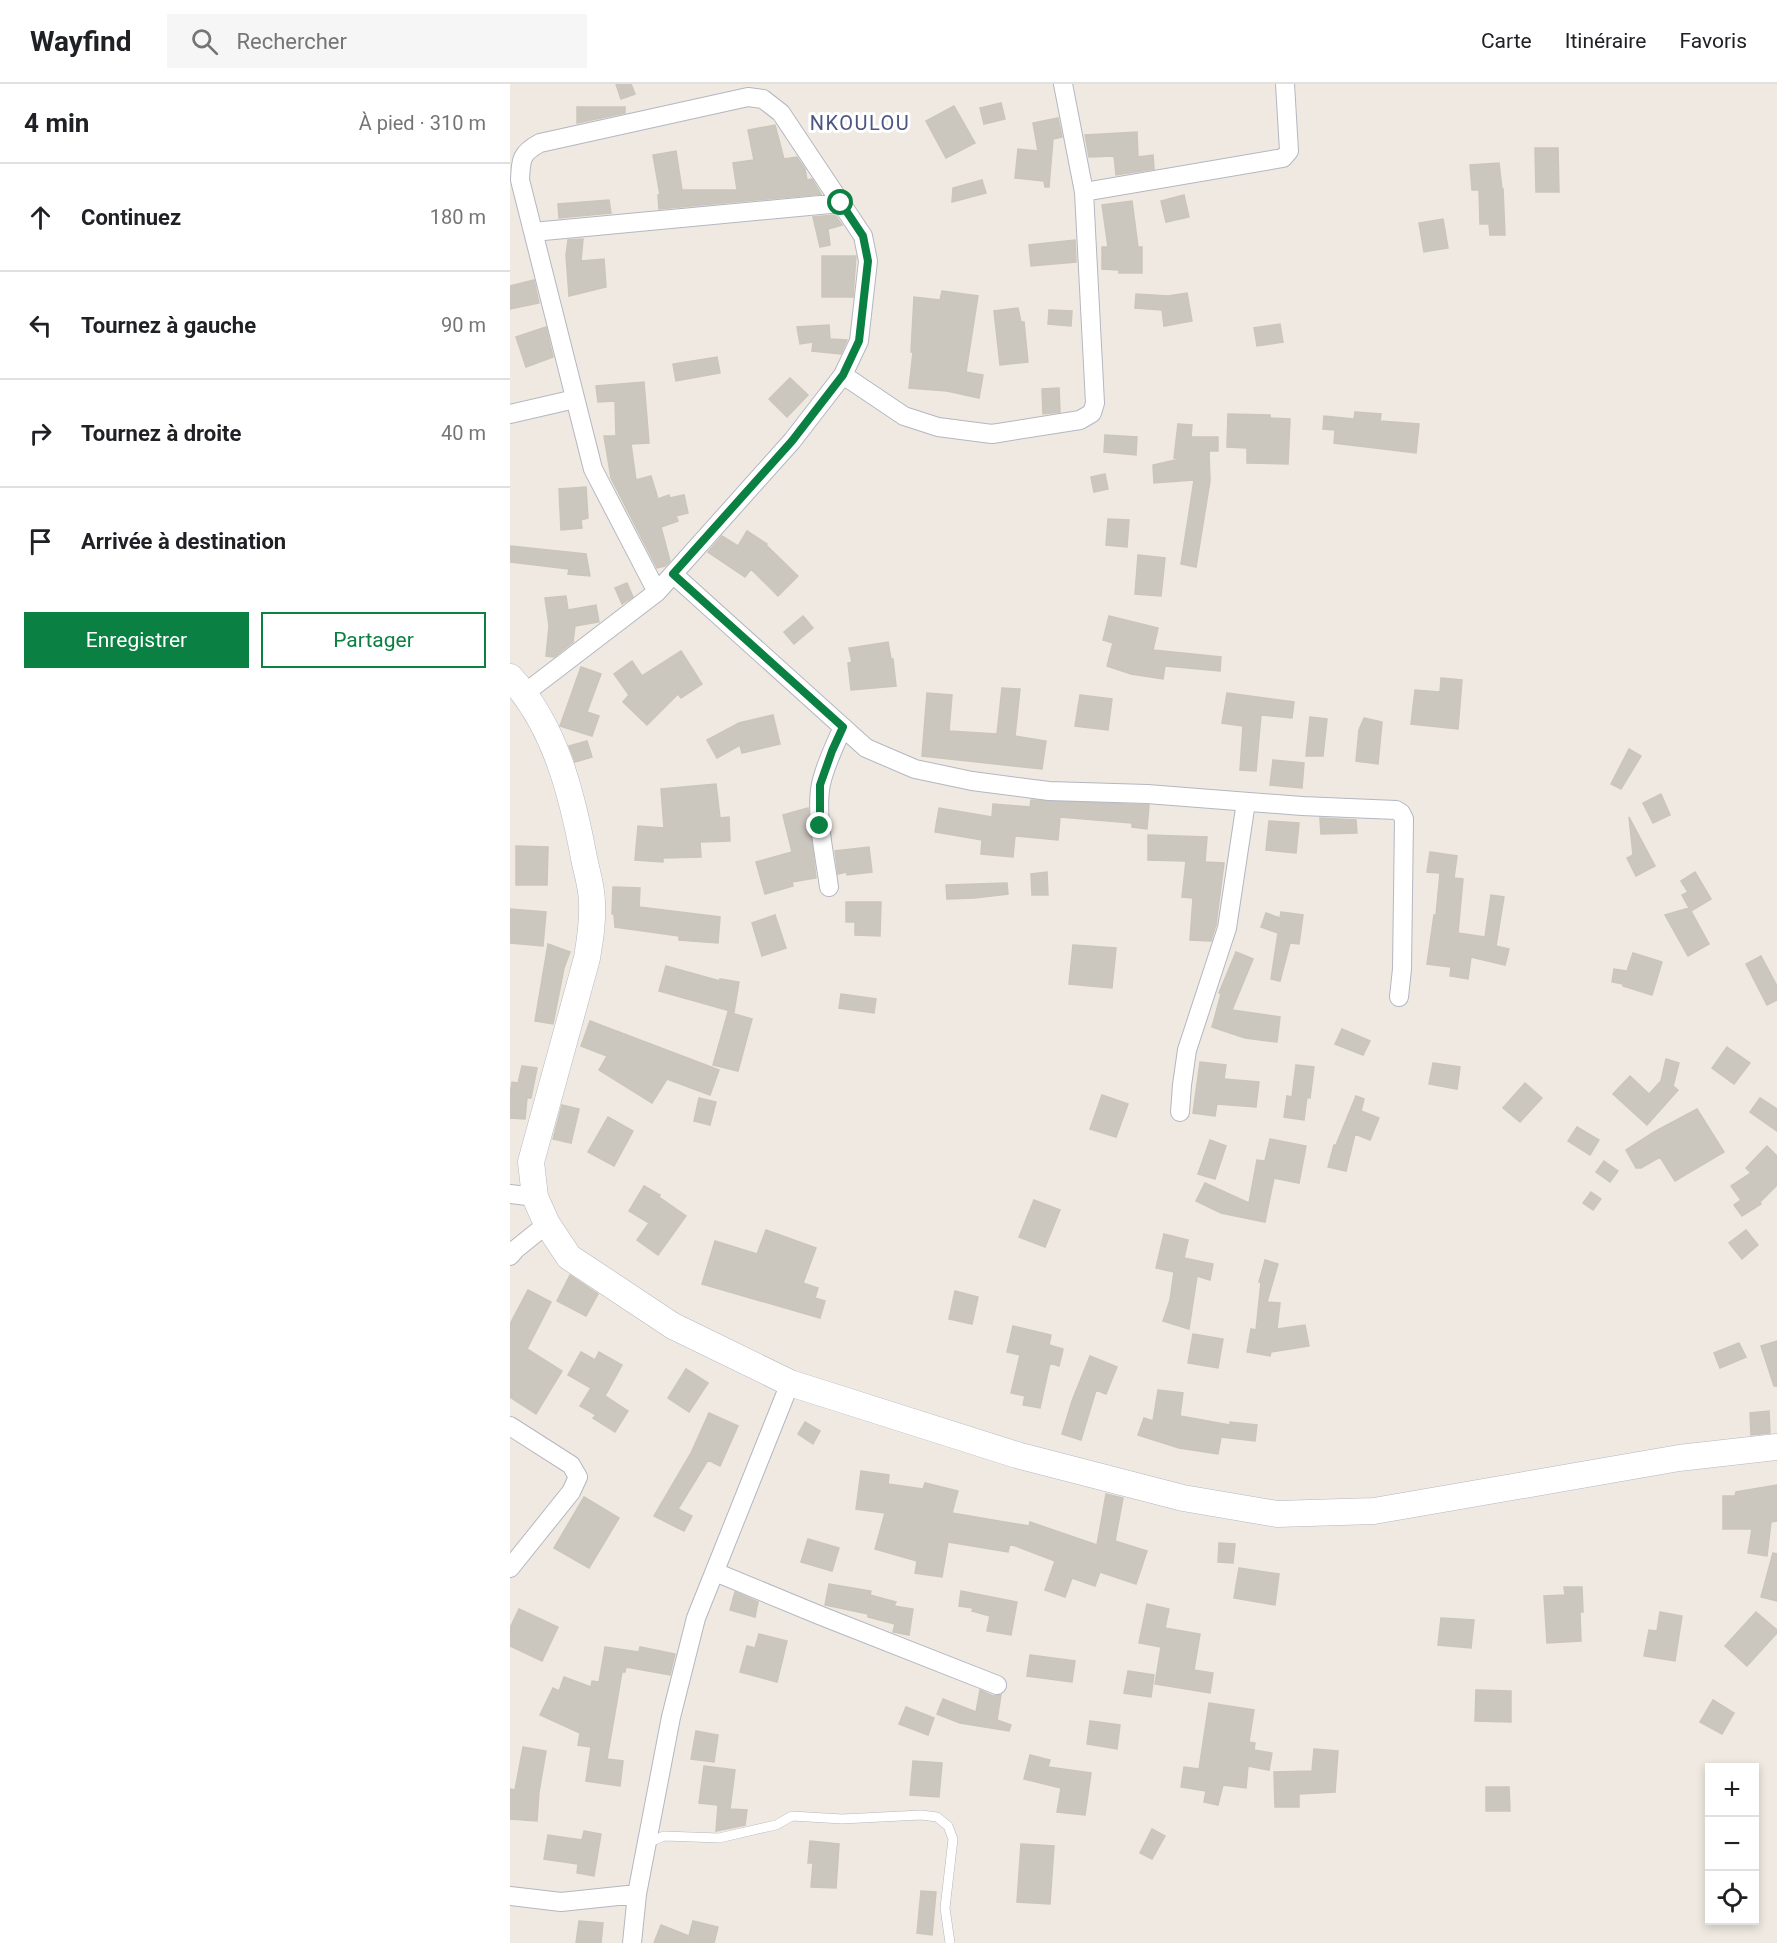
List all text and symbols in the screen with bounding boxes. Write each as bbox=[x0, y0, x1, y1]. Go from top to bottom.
search box bbox=[167, 14, 587, 68]
text: Wayfind bbox=[30, 25, 131, 58]
icon: search bbox=[188, 25, 221, 58]
text: Rechercher bbox=[236, 29, 347, 54]
text: Carte bbox=[1481, 29, 1532, 53]
text: Itinéraire bbox=[1565, 29, 1646, 53]
text: Favoris bbox=[1679, 29, 1747, 53]
text: 4 min bbox=[24, 108, 89, 138]
text: À pied · 310 m bbox=[359, 111, 486, 135]
district label: NKOULOU bbox=[810, 111, 910, 135]
route start bbox=[827, 189, 853, 215]
icon: ahead bbox=[24, 201, 57, 234]
text: Continuez bbox=[81, 205, 181, 230]
text: 180 m bbox=[430, 205, 486, 229]
icon: left bbox=[24, 309, 57, 342]
text: Tournez à gauche bbox=[81, 313, 256, 338]
text: 90 m bbox=[441, 313, 486, 337]
icon: right bbox=[24, 417, 57, 450]
text: Tournez à droite bbox=[81, 421, 241, 446]
text: 40 m bbox=[441, 421, 486, 445]
icon: arrive bbox=[24, 525, 57, 558]
text: Arrivée à destination bbox=[81, 529, 286, 554]
button: Enregistrer bbox=[24, 612, 249, 668]
button: Partager bbox=[261, 612, 486, 668]
route end bbox=[806, 812, 832, 838]
map controls bbox=[1705, 1763, 1759, 1925]
button: + bbox=[1705, 1763, 1759, 1817]
button: − bbox=[1705, 1817, 1759, 1871]
button: locate bbox=[1705, 1871, 1759, 1925]

